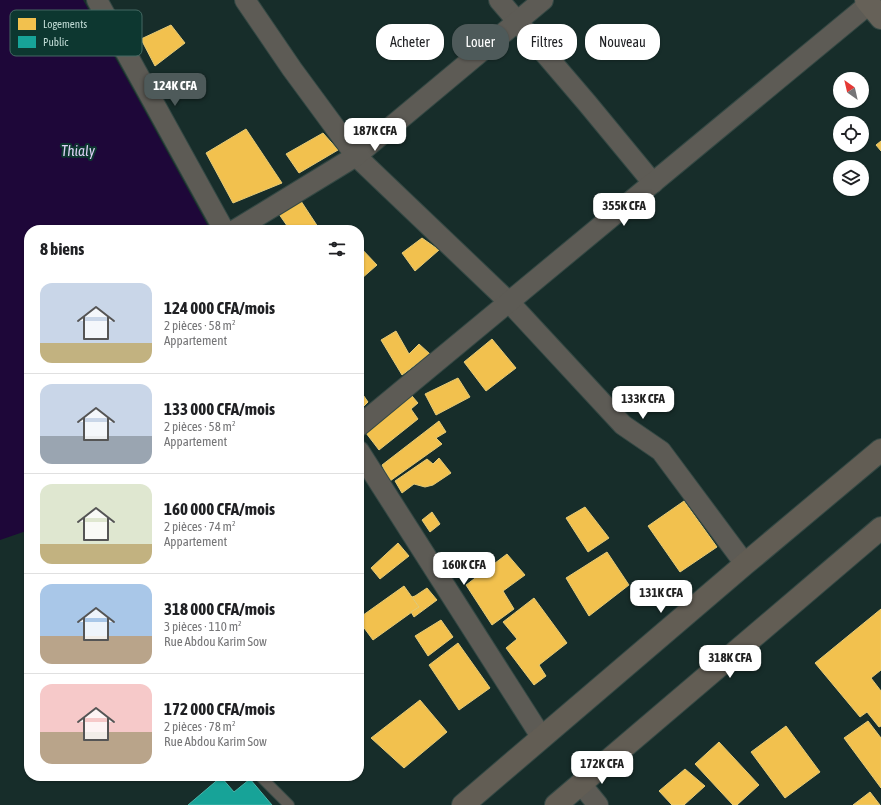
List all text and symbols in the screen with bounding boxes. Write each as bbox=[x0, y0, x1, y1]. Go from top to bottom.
legend bbox=[10, 10, 142, 56]
text: Logements bbox=[43, 18, 87, 30]
chip: Acheter bbox=[376, 24, 444, 60]
chip: Louer bbox=[452, 24, 509, 60]
chip: Filtres bbox=[517, 24, 577, 60]
chip: Nouveau bbox=[585, 24, 660, 60]
text: Public bbox=[43, 36, 69, 48]
north arrow bbox=[833, 72, 869, 108]
map controls bbox=[833, 72, 869, 196]
pin: 124K CFA bbox=[134, 73, 216, 107]
text: 124K CFA bbox=[153, 78, 197, 93]
button: locate bbox=[833, 116, 869, 152]
pin: 187K CFA bbox=[334, 118, 416, 152]
text: 187K CFA bbox=[353, 123, 397, 138]
water label: Thialy bbox=[61, 142, 96, 159]
button: layers bbox=[833, 160, 869, 196]
pin: 355K CFA bbox=[583, 193, 665, 227]
text: 355K CFA bbox=[602, 198, 646, 213]
icon: filters bbox=[326, 238, 348, 260]
text: 8 biens bbox=[40, 239, 84, 259]
text: 124 000 CFA/mois bbox=[164, 298, 275, 318]
icon: home bbox=[72, 299, 120, 347]
text: 2 pièces · 58 m² bbox=[164, 318, 236, 333]
text: Appartement bbox=[164, 333, 227, 348]
pin: 133K CFA bbox=[602, 386, 684, 420]
text: 133K CFA bbox=[621, 391, 665, 406]
text: 133 000 CFA/mois bbox=[164, 399, 275, 419]
icon: home bbox=[72, 400, 120, 448]
text: 2 pièces · 58 m² bbox=[164, 419, 236, 434]
text: Appartement bbox=[164, 434, 227, 449]
text: 160 000 CFA/mois bbox=[164, 499, 275, 519]
icon: home bbox=[72, 500, 120, 548]
text: 2 pièces · 74 m² bbox=[164, 519, 236, 534]
text: Appartement bbox=[164, 534, 227, 549]
pin: 160K CFA bbox=[423, 552, 505, 586]
text: 160K CFA bbox=[442, 557, 486, 572]
pin: 131K CFA bbox=[620, 580, 702, 614]
text: 131K CFA bbox=[639, 585, 683, 600]
text: 318 000 CFA/mois bbox=[164, 599, 275, 619]
icon: home bbox=[72, 600, 120, 648]
text: 3 pièces · 110 m² bbox=[164, 619, 242, 634]
text: Rue Abdou Karim Sow bbox=[164, 634, 267, 649]
pin: 318K CFA bbox=[689, 645, 771, 679]
text: 318K CFA bbox=[708, 650, 752, 665]
text: 172 000 CFA/mois bbox=[164, 699, 275, 719]
icon: home bbox=[72, 700, 120, 748]
text: 2 pièces · 78 m² bbox=[164, 719, 236, 734]
text: Rue Abdou Karim Sow bbox=[164, 734, 267, 749]
pin: 172K CFA bbox=[561, 751, 643, 785]
text: 172K CFA bbox=[580, 756, 624, 771]

